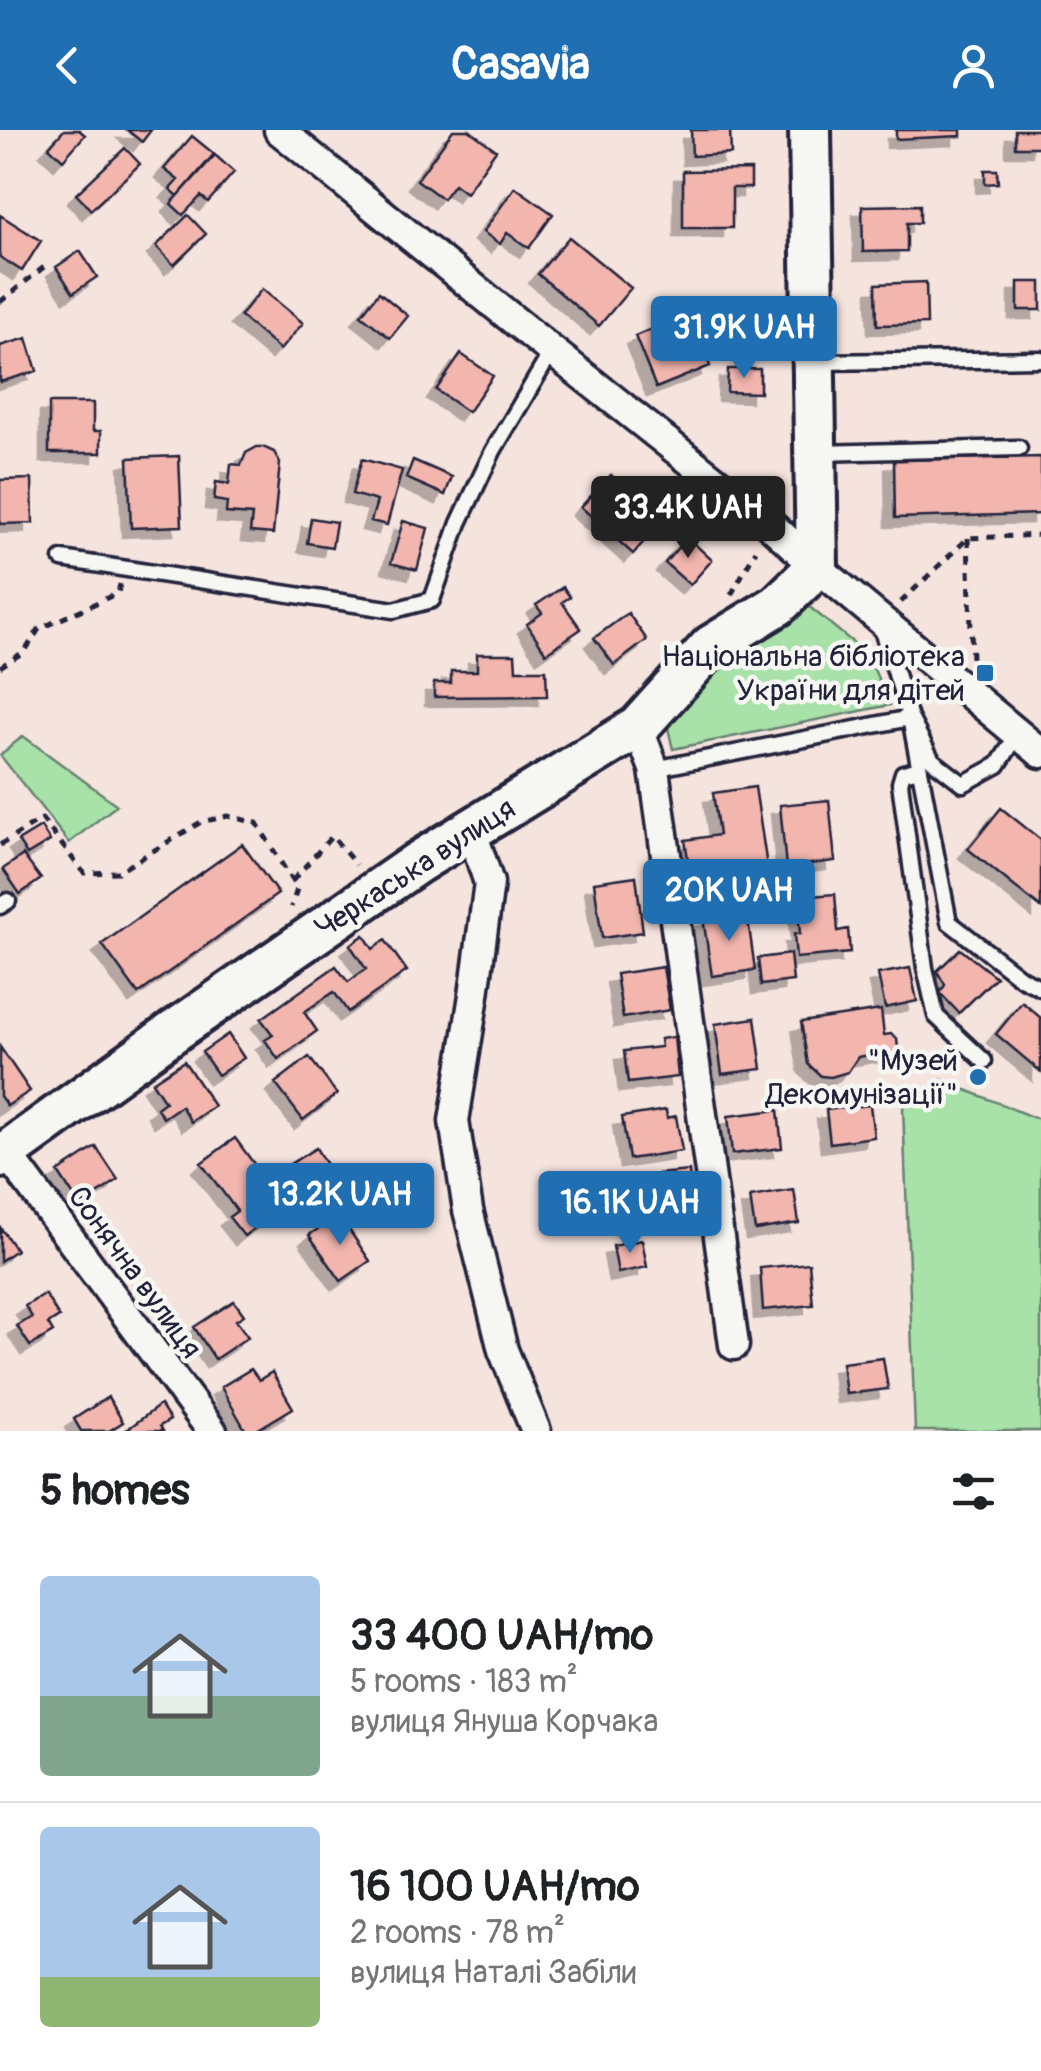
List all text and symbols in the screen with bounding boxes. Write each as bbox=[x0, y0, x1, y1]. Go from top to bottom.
text: Casavia bbox=[451, 37, 590, 93]
icon: back bbox=[40, 38, 95, 93]
icon: person bbox=[946, 38, 1001, 93]
pin: 31.9K UAH bbox=[630, 296, 858, 381]
text: 31.9K UAH bbox=[673, 308, 815, 348]
pin: 33.4K UAH bbox=[574, 476, 802, 561]
text: 33.4K UAH bbox=[613, 488, 763, 528]
place label: Національна бібліотека України для дітей bbox=[662, 638, 965, 709]
marker: Національна бібліотека України для дітей bbox=[974, 662, 996, 684]
street label: Черкаська вулиця bbox=[308, 790, 522, 947]
pin: 20K UAH bbox=[637, 859, 821, 944]
text: 20K UAH bbox=[665, 871, 793, 911]
place label: "Музей Декомунізації" bbox=[765, 1042, 958, 1113]
marker: "Музей Декомунізації" bbox=[967, 1066, 989, 1088]
pin: 13.2K UAH bbox=[226, 1163, 454, 1248]
pin: 16.1K UAH bbox=[516, 1171, 744, 1256]
text: 13.2K UAH bbox=[268, 1175, 412, 1215]
street label: Сонячна вулиця bbox=[60, 1179, 209, 1366]
text: 16.1K UAH bbox=[560, 1183, 700, 1223]
icon: filters bbox=[946, 1464, 1001, 1519]
text: 5 homes bbox=[40, 1465, 190, 1517]
text: 33 400 UAH/mo bbox=[350, 1610, 653, 1662]
icon: home bbox=[120, 1616, 240, 1736]
text: 5 rooms · 183 m² bbox=[350, 1662, 578, 1702]
text: вулиця Януша Корчака bbox=[350, 1702, 658, 1742]
text: 16 100 UAH/mo bbox=[350, 1861, 639, 1913]
icon: home bbox=[120, 1867, 240, 1987]
text: 2 rooms · 78 m² bbox=[350, 1913, 565, 1953]
text: вулиця Наталі Забіли bbox=[350, 1953, 636, 1993]

